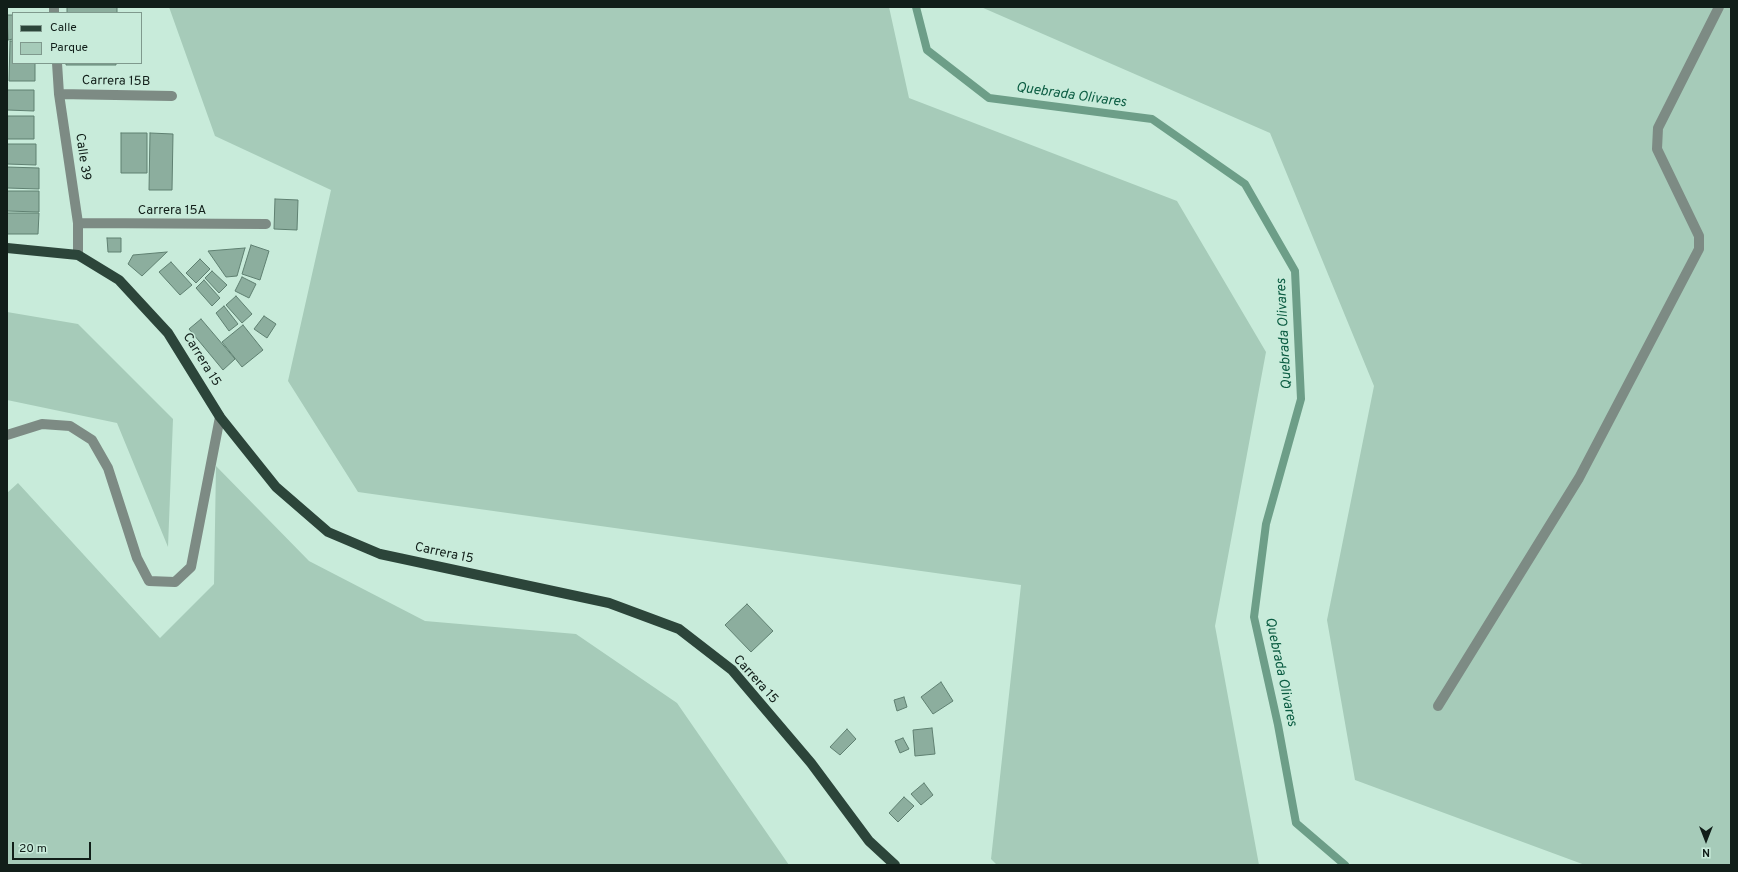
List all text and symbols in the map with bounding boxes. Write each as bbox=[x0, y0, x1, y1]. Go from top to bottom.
legend bbox=[12, 12, 142, 64]
text: Calle bbox=[50, 20, 77, 36]
text: Parque bbox=[50, 40, 88, 56]
street label: Carrera 15B bbox=[82, 74, 150, 90]
water label: Quebrada Olivares bbox=[1015, 80, 1127, 112]
street label: Calle 39 bbox=[71, 132, 93, 182]
street label: Carrera 15A bbox=[138, 203, 206, 219]
water label: Quebrada Olivares bbox=[1274, 278, 1296, 390]
street label: Carrera 15 bbox=[179, 330, 223, 390]
street label: Carrera 15 bbox=[413, 540, 475, 568]
water label: Quebrada Olivares bbox=[1260, 616, 1300, 728]
street label: Carrera 15 bbox=[729, 653, 781, 707]
north arrow bbox=[1686, 820, 1726, 860]
scale bar bbox=[14, 834, 93, 860]
text: 20 m bbox=[19, 841, 47, 857]
text: N bbox=[1702, 845, 1710, 859]

